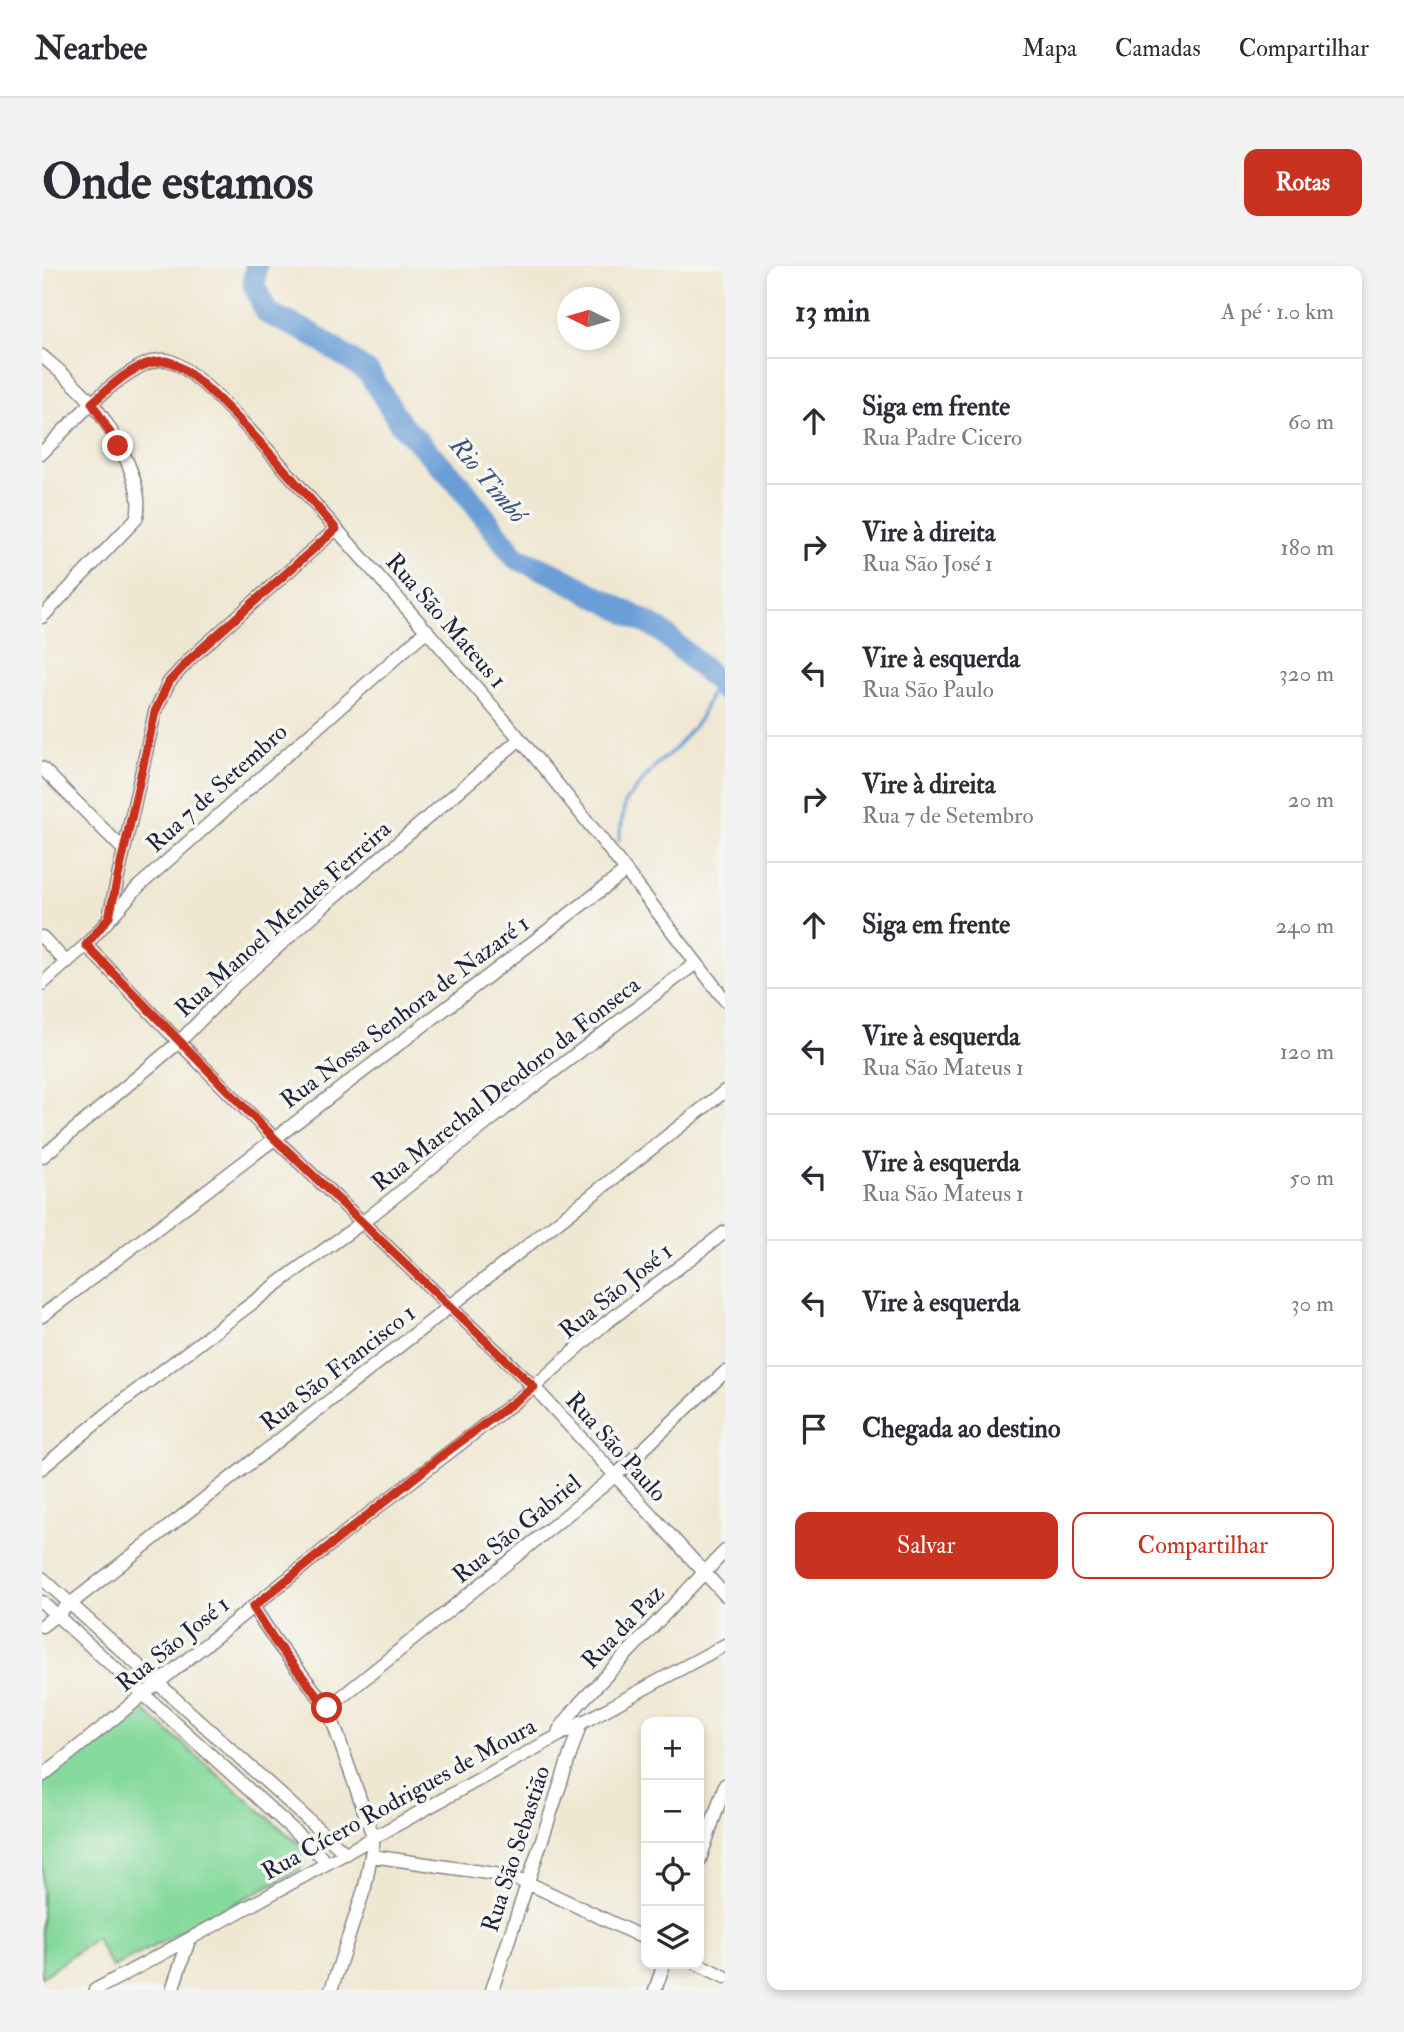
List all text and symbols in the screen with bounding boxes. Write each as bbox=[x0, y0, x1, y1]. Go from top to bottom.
text: Nearbee bbox=[35, 28, 147, 69]
text: Mapa bbox=[1022, 33, 1077, 64]
text: Camadas bbox=[1115, 33, 1201, 64]
text: Compartilhar bbox=[1239, 33, 1369, 64]
button: Rotas bbox=[1244, 149, 1362, 216]
text: Onde estamos bbox=[42, 152, 313, 213]
north arrow bbox=[557, 287, 620, 350]
text: 13 min bbox=[795, 293, 870, 330]
text: A pé · 1.0 km bbox=[1221, 297, 1334, 326]
text: Siga em frente bbox=[862, 391, 1010, 423]
icon: ahead bbox=[795, 402, 833, 440]
text: 60 m bbox=[1288, 407, 1334, 436]
text: Rua Padre Cicero bbox=[862, 423, 1022, 452]
route end bbox=[102, 430, 133, 461]
water label: Rio Timbó bbox=[442, 430, 534, 531]
text: Vire à direita bbox=[862, 517, 995, 549]
icon: right bbox=[795, 528, 833, 566]
text: 180 m bbox=[1281, 533, 1334, 562]
street label: Rua São Mateus 1 bbox=[379, 547, 513, 695]
text: Rua São José 1 bbox=[862, 549, 993, 578]
text: Vire à esquerda bbox=[862, 643, 1020, 675]
icon: left bbox=[795, 654, 833, 692]
text: 320 m bbox=[1279, 659, 1334, 688]
text: Rua São Paulo bbox=[862, 675, 994, 704]
street label: Rua 7 de Setembro bbox=[140, 717, 294, 859]
text: Vire à direita bbox=[862, 769, 995, 801]
icon: right bbox=[795, 780, 833, 818]
text: 20 m bbox=[1288, 785, 1334, 814]
text: Rua 7 de Setembro bbox=[862, 801, 1034, 830]
street label: Rua Manoel Mendes Ferreira bbox=[169, 813, 398, 1024]
icon: ahead bbox=[795, 906, 833, 944]
street label: Rua Nossa Senhora de Nazaré 1 bbox=[274, 908, 536, 1116]
text: Siga em frente bbox=[862, 909, 1010, 941]
text: 240 m bbox=[1275, 911, 1334, 940]
street label: Rua Marechal Deodoro da Fonseca bbox=[366, 969, 647, 1199]
text: Vire à esquerda bbox=[862, 1021, 1020, 1053]
icon: left bbox=[795, 1032, 833, 1070]
text: 120 m bbox=[1280, 1037, 1334, 1066]
text: Rua São Mateus 1 bbox=[862, 1053, 1024, 1082]
text: Vire à esquerda bbox=[862, 1147, 1020, 1179]
icon: left bbox=[795, 1158, 833, 1196]
text: 50 m bbox=[1290, 1163, 1334, 1192]
text: Rua São Mateus 1 bbox=[862, 1179, 1024, 1208]
street label: Rua São José 1 bbox=[553, 1236, 679, 1346]
icon: left bbox=[795, 1284, 833, 1322]
text: Vire à esquerda bbox=[862, 1287, 1020, 1319]
text: 30 m bbox=[1291, 1289, 1334, 1318]
street label: Rua São Francisco 1 bbox=[254, 1298, 422, 1438]
street label: Rua São Paulo bbox=[558, 1386, 674, 1508]
icon: arrive bbox=[795, 1410, 833, 1448]
text: Chegada ao destino bbox=[862, 1413, 1060, 1445]
street label: Rua São Gabriel bbox=[446, 1467, 588, 1591]
button: Salvar bbox=[795, 1512, 1058, 1579]
button: Compartilhar bbox=[1072, 1512, 1334, 1579]
street label: Rua da Paz bbox=[575, 1578, 671, 1676]
street label: Rua São José 1 bbox=[110, 1589, 236, 1699]
route start bbox=[311, 1692, 342, 1723]
street label: Rua Cícero Rodrigues de Moura bbox=[256, 1710, 543, 1887]
map controls bbox=[641, 1717, 704, 1969]
button: + bbox=[641, 1717, 704, 1780]
street label: Rua São Sebastião bbox=[475, 1762, 557, 1936]
button: − bbox=[641, 1780, 704, 1843]
button: locate bbox=[641, 1843, 704, 1906]
button: layers bbox=[641, 1906, 704, 1969]

